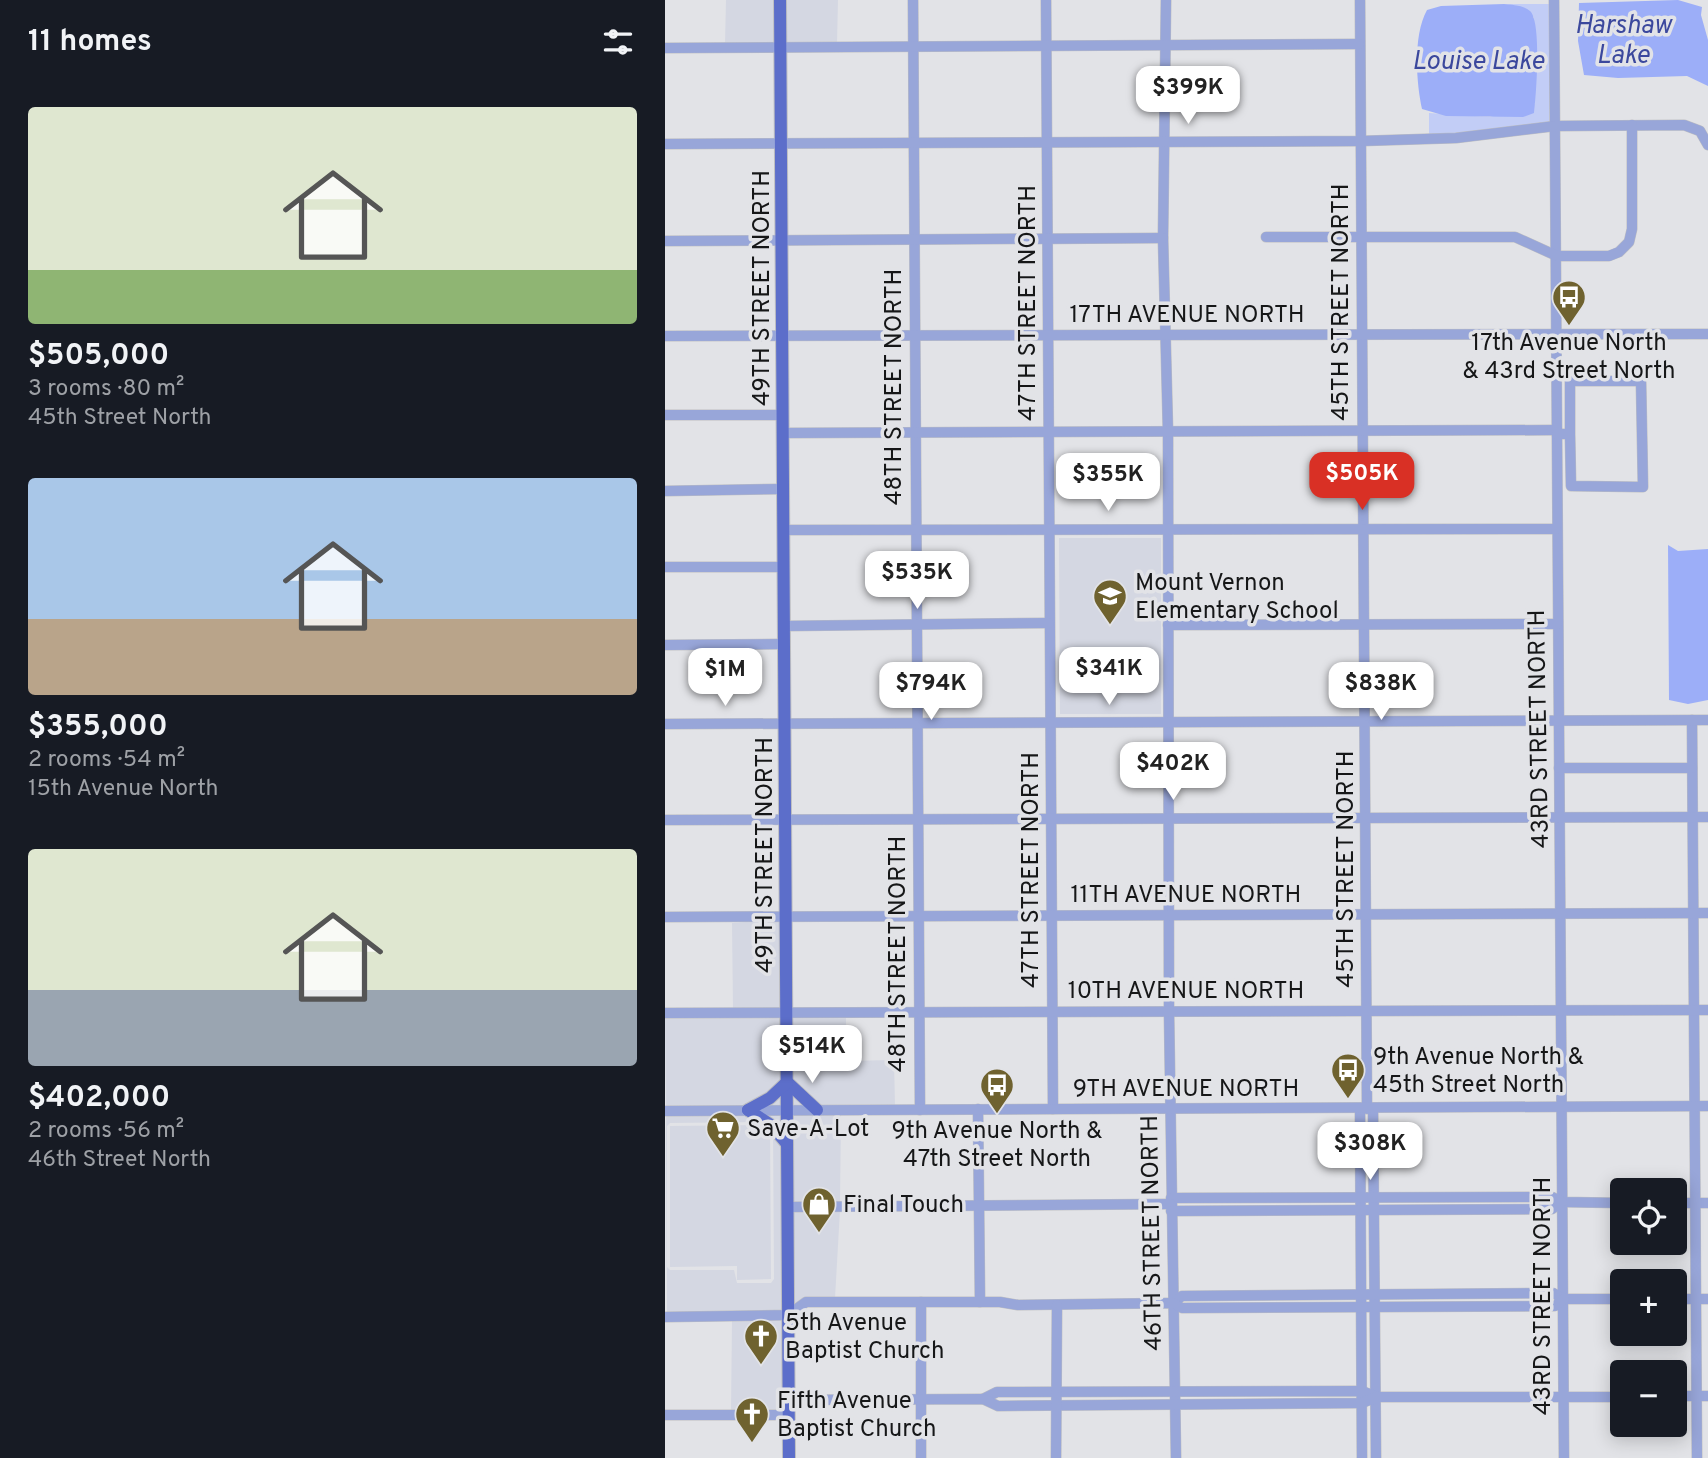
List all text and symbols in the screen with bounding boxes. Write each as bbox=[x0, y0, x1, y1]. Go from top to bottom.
water label: Harshaw Lake bbox=[1575, 10, 1673, 73]
icon: filters bbox=[599, 23, 637, 61]
text: 11 homes bbox=[28, 24, 152, 61]
water label: Louise Lake bbox=[1412, 46, 1545, 79]
pin: $399K bbox=[1139, 66, 1237, 126]
text: $399K bbox=[1152, 74, 1224, 103]
icon: home bbox=[270, 152, 396, 278]
street label: 49TH STREET NORTH bbox=[748, 170, 778, 406]
street label: 45TH STREET NORTH bbox=[1327, 183, 1357, 421]
street label: 47TH STREET NORTH bbox=[1014, 185, 1044, 421]
street label: 48TH STREET NORTH bbox=[880, 269, 910, 505]
bus stop icon: 17th Avenue North & 43rd Street North bbox=[1550, 278, 1588, 327]
street label: 17TH AVENUE NORTH bbox=[1069, 301, 1305, 331]
place label: 17th Avenue North & 43rd Street North bbox=[1463, 329, 1675, 387]
text: $505,000 bbox=[28, 338, 169, 375]
text: 3 rooms · 80 m² bbox=[28, 375, 184, 404]
text: 45th Street North bbox=[28, 404, 211, 433]
pin: $505K bbox=[1313, 452, 1411, 512]
pin: $355K bbox=[1059, 454, 1157, 513]
text: $505K bbox=[1325, 460, 1399, 489]
text: $355K bbox=[1072, 461, 1144, 490]
icon: home bbox=[270, 523, 396, 649]
pin: $535K bbox=[868, 552, 966, 611]
text: $535K bbox=[881, 559, 953, 588]
place label: Mount Vernon Elementary School bbox=[1135, 569, 1339, 627]
school or university icon: Mount Vernon Elementary School bbox=[1091, 577, 1129, 626]
street label: 43RD STREET NORTH bbox=[1523, 609, 1557, 849]
pin: $1M bbox=[691, 648, 759, 708]
pin: $341K bbox=[1060, 648, 1158, 707]
text: $341K bbox=[1075, 655, 1143, 684]
text: $1M bbox=[704, 656, 746, 685]
pin: $794K bbox=[882, 662, 980, 722]
pin: $838K bbox=[1332, 662, 1430, 722]
text: $794K bbox=[895, 670, 967, 699]
text: $838K bbox=[1345, 670, 1417, 699]
text: $355,000 bbox=[28, 709, 168, 746]
street label: 49TH STREET NORTH bbox=[751, 737, 781, 973]
pin: $402K bbox=[1124, 742, 1222, 802]
text: 2 rooms · 54 m² bbox=[28, 746, 185, 775]
text: $402K bbox=[1136, 750, 1210, 779]
street label: 45TH STREET NORTH bbox=[1332, 750, 1362, 988]
street label: 47TH STREET NORTH bbox=[1017, 752, 1047, 988]
text: 15th Avenue North bbox=[28, 775, 218, 804]
street label: 48TH STREET NORTH bbox=[884, 836, 914, 1072]
street label: 11TH AVENUE NORTH bbox=[1071, 881, 1301, 911]
icon: home bbox=[270, 894, 396, 1020]
street label: 10TH AVENUE NORTH bbox=[1068, 977, 1304, 1007]
pin: $514K bbox=[763, 1026, 861, 1085]
text: $514K bbox=[778, 1033, 846, 1062]
place label: 9th Avenue North & 45th Street North bbox=[1373, 1043, 1584, 1101]
bus stop icon: 9th Avenue North & 45th Street North bbox=[1329, 1051, 1367, 1100]
bus stop icon: 9th Avenue North & 47th Street North bbox=[978, 1066, 1016, 1115]
street label: 9TH AVENUE NORTH bbox=[1073, 1075, 1299, 1105]
text: $402,000 bbox=[28, 1080, 170, 1117]
supermarket icon: Save-A-Lot bbox=[704, 1109, 742, 1158]
place label: Save-A-Lot bbox=[747, 1115, 869, 1145]
street label: 46TH STREET NORTH bbox=[1136, 1115, 1170, 1351]
text: 2 rooms · 56 m² bbox=[28, 1117, 184, 1146]
place label: 9th Avenue North & 47th Street North bbox=[892, 1117, 1103, 1175]
pin: $308K bbox=[1321, 1122, 1419, 1182]
text: $308K bbox=[1333, 1130, 1407, 1159]
text: 46th Street North bbox=[28, 1146, 211, 1175]
street label: 43RD STREET NORTH bbox=[1529, 1177, 1559, 1415]
map controls bbox=[1610, 1178, 1687, 1437]
button: locate bbox=[1610, 1178, 1687, 1255]
shop icon: Final Touch bbox=[800, 1185, 838, 1234]
place label: Final Touch bbox=[843, 1191, 964, 1221]
button: + bbox=[1610, 1269, 1687, 1346]
place label: 5th Avenue Baptist Church bbox=[785, 1309, 945, 1367]
church icon: 5th Avenue Baptist Church bbox=[742, 1317, 780, 1366]
button: − bbox=[1610, 1360, 1687, 1437]
place label: Fifth Avenue Baptist Church bbox=[777, 1387, 937, 1445]
church icon: Fifth Avenue Baptist Church bbox=[733, 1395, 771, 1444]

